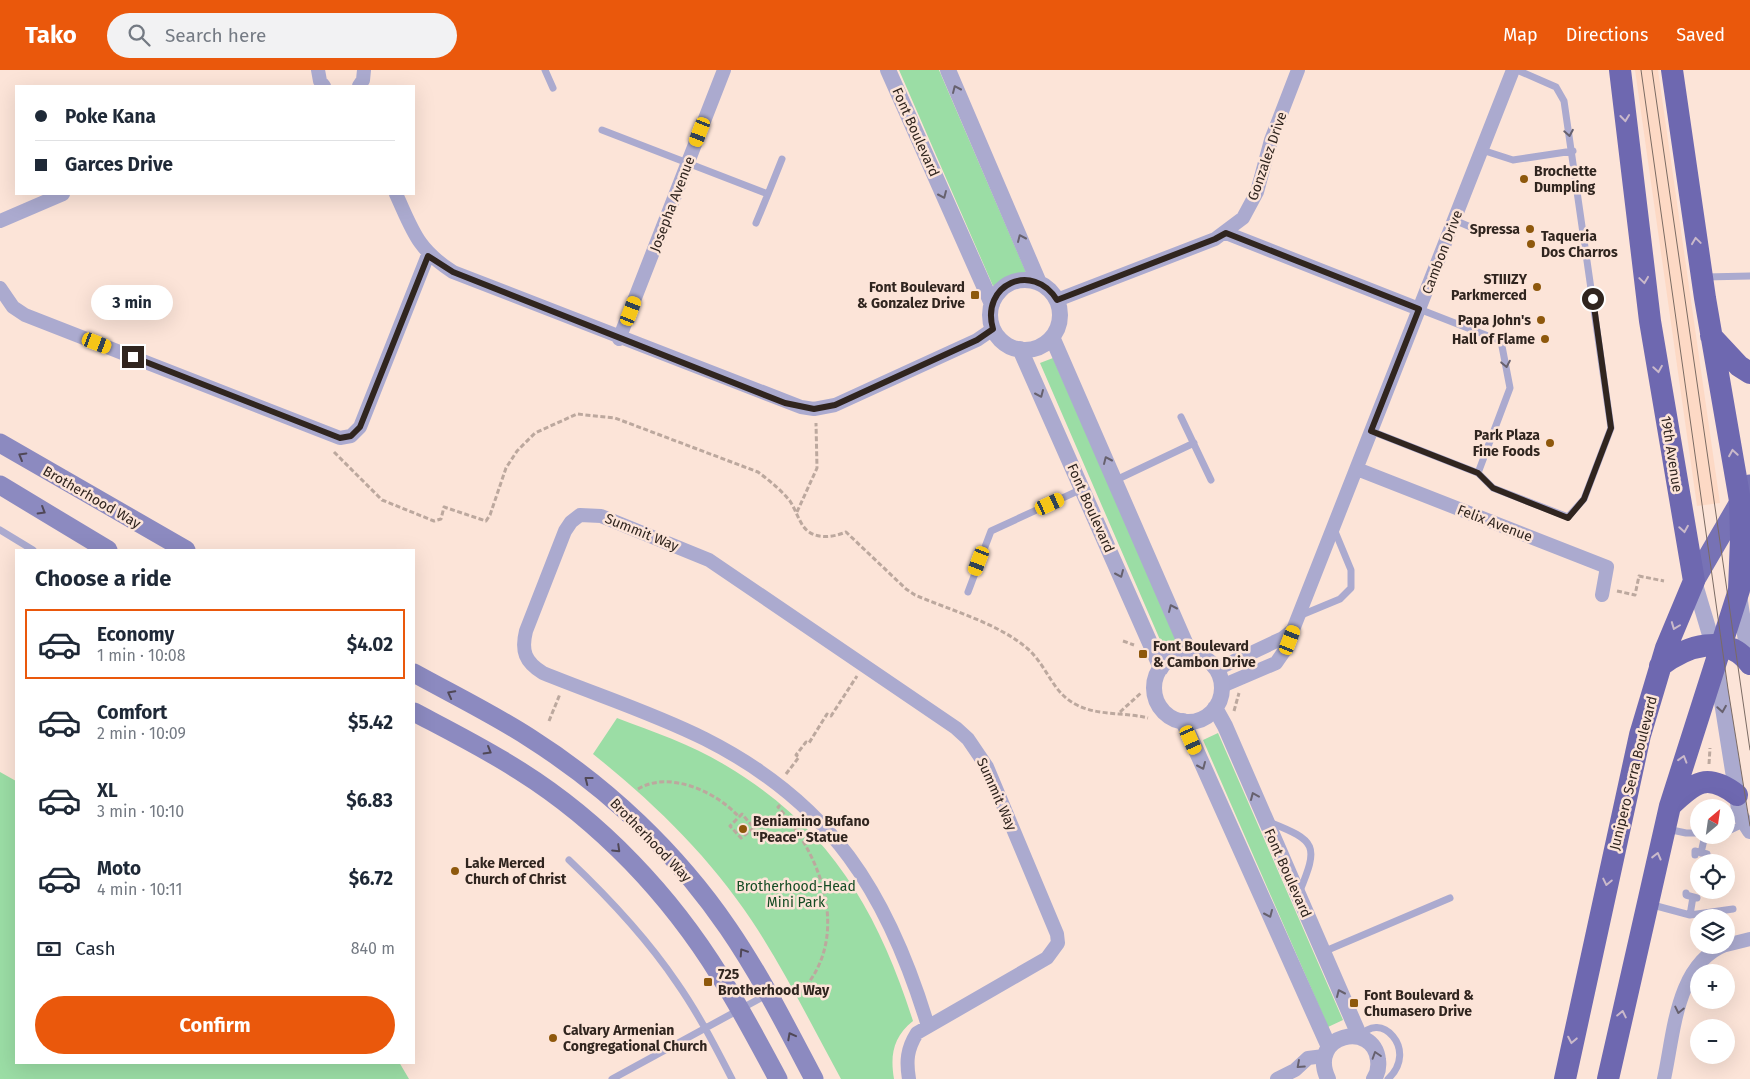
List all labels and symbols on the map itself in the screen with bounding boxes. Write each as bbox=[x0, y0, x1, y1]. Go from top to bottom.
street label: Font Boulevard bbox=[888, 85, 943, 179]
one-way arrow bbox=[952, 85, 963, 94]
street label: Gonzalez Drive bbox=[1244, 110, 1291, 203]
car bbox=[687, 115, 712, 149]
one-way arrow bbox=[1619, 115, 1630, 123]
one-way arrow bbox=[1564, 128, 1574, 137]
street label: Josepha Avenue bbox=[646, 154, 698, 254]
place label: Brochette Dumpling bbox=[1534, 163, 1597, 196]
marker: Brochette Dumpling bbox=[1518, 173, 1530, 185]
one-way arrow bbox=[937, 190, 948, 199]
street label: Cambon Drive bbox=[1419, 208, 1466, 297]
place label: Spressa bbox=[1470, 221, 1520, 238]
marker: Spressa bbox=[1524, 223, 1536, 235]
place label: Taqueria Dos Charros bbox=[1541, 228, 1618, 261]
one-way arrow bbox=[1017, 234, 1028, 243]
one-way arrow bbox=[1691, 237, 1702, 245]
marker: Taqueria Dos Charros bbox=[1525, 238, 1537, 250]
place label: STIIIZY Parkmerced bbox=[1451, 271, 1528, 304]
one-way arrow bbox=[1638, 276, 1649, 284]
place label: Font Boulevard & Gonzalez Drive bbox=[857, 279, 965, 312]
marker: STIIIZY Parkmerced bbox=[1531, 281, 1543, 293]
callout: 3 min bbox=[92, 284, 174, 320]
route start bbox=[1582, 288, 1604, 310]
marker: Font Boulevard & Gonzalez Drive bbox=[969, 289, 981, 301]
car bbox=[618, 294, 643, 328]
place label: Papa John's bbox=[1458, 312, 1531, 329]
marker: Papa John's bbox=[1535, 314, 1547, 326]
car bbox=[80, 331, 113, 355]
place label: Hall of Flame bbox=[1452, 331, 1535, 348]
marker: Hall of Flame bbox=[1539, 333, 1551, 345]
route end bbox=[122, 346, 144, 368]
one-way arrow bbox=[1500, 359, 1510, 368]
one-way arrow bbox=[1652, 365, 1662, 373]
one-way arrow bbox=[1034, 389, 1045, 398]
street label: 19th Avenue bbox=[1657, 415, 1686, 493]
place label: Park Plaza Fine Foods bbox=[1473, 427, 1540, 460]
marker: Park Plaza Fine Foods bbox=[1544, 437, 1556, 449]
one-way arrow bbox=[1728, 449, 1738, 458]
one-way arrow bbox=[18, 453, 27, 463]
one-way arrow bbox=[1102, 456, 1113, 465]
street label: Font Boulevard bbox=[1063, 461, 1118, 555]
street label: Brotherhood Way bbox=[40, 463, 144, 532]
car bbox=[1033, 491, 1066, 517]
street label: Felix Avenue bbox=[1455, 501, 1535, 546]
one-way arrow bbox=[36, 504, 45, 514]
street label: Summit Way bbox=[602, 510, 681, 555]
one-way arrow bbox=[1679, 525, 1689, 534]
car bbox=[966, 544, 991, 578]
one-way arrow bbox=[1113, 569, 1124, 578]
one-way arrow bbox=[1167, 605, 1177, 613]
one-way arrow bbox=[1670, 621, 1681, 630]
car bbox=[1277, 623, 1302, 657]
place label: Font Boulevard & Cambon Drive bbox=[1153, 638, 1256, 671]
marker: Font Boulevard & Cambon Drive bbox=[1137, 648, 1149, 660]
one-way arrow bbox=[447, 690, 456, 700]
street label: Junipero Serra Boulevard bbox=[1606, 694, 1661, 852]
one-way arrow bbox=[1717, 705, 1727, 713]
car bbox=[1178, 723, 1203, 757]
one-way arrow bbox=[482, 745, 491, 755]
street label: Summit Way bbox=[973, 755, 1020, 833]
one-way arrow bbox=[1677, 755, 1687, 764]
one-way arrow bbox=[1196, 761, 1207, 770]
one-way arrow bbox=[585, 776, 594, 785]
one-way arrow bbox=[1250, 792, 1261, 801]
street label: Brotherhood Way bbox=[606, 795, 695, 886]
north arrow bbox=[1690, 799, 1735, 844]
place label: Beniamino Bufano "Peace" Statue bbox=[753, 813, 870, 846]
marker: Beniamino Bufano "Peace" Statue bbox=[737, 823, 749, 835]
street label: Font Boulevard bbox=[1260, 826, 1315, 920]
one-way arrow bbox=[611, 843, 620, 852]
one-way arrow bbox=[1651, 851, 1662, 860]
place label: Lake Merced Church of Christ bbox=[465, 855, 567, 888]
marker: Lake Merced Church of Christ bbox=[449, 865, 461, 877]
one-way arrow bbox=[1602, 877, 1613, 886]
park label: Brotherhood-Head Mini Park bbox=[736, 878, 856, 911]
one-way arrow bbox=[1263, 909, 1273, 918]
one-way arrow bbox=[740, 948, 750, 957]
place label: 725 Brotherhood Way bbox=[718, 966, 830, 999]
marker: 725 Brotherhood Way bbox=[702, 976, 714, 988]
place label: Font Boulevard & Chumasero Drive bbox=[1364, 987, 1474, 1020]
one-way arrow bbox=[1336, 989, 1347, 998]
marker: Font Boulevard & Chumasero Drive bbox=[1348, 997, 1360, 1009]
one-way arrow bbox=[1674, 1005, 1685, 1014]
one-way arrow bbox=[1616, 1010, 1627, 1019]
place label: Calvary Armenian Congregational Church bbox=[563, 1022, 707, 1055]
marker: Calvary Armenian Congregational Church bbox=[547, 1032, 559, 1044]
one-way arrow bbox=[787, 1032, 797, 1041]
one-way arrow bbox=[1568, 1036, 1578, 1045]
one-way arrow bbox=[1372, 1051, 1382, 1060]
one-way arrow bbox=[1297, 1059, 1306, 1068]

